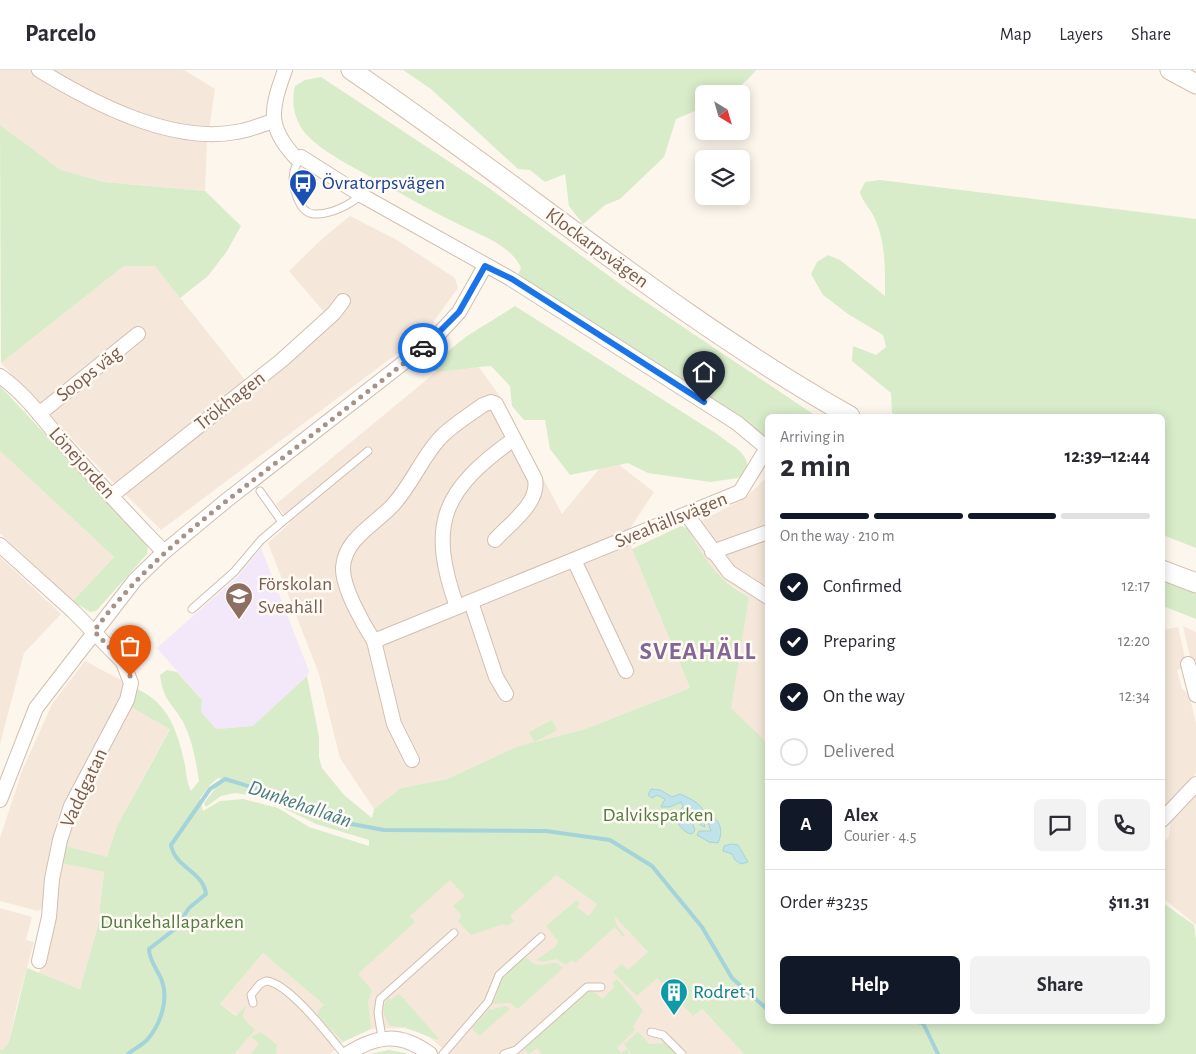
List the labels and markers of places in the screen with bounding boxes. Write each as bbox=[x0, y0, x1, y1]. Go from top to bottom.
bus stop icon: Övratorpsvägen bbox=[288, 168, 318, 207]
place label: Övratorpsvägen bbox=[322, 173, 445, 193]
pin bbox=[683, 351, 725, 402]
place label: Förskolan Sveahäll bbox=[258, 574, 332, 617]
school or university icon: Förskolan Sveahäll bbox=[224, 581, 254, 620]
pin bbox=[109, 625, 151, 676]
building icon: Rodret 1 bbox=[659, 977, 689, 1016]
place label: Rodret 1 bbox=[693, 982, 756, 1002]

